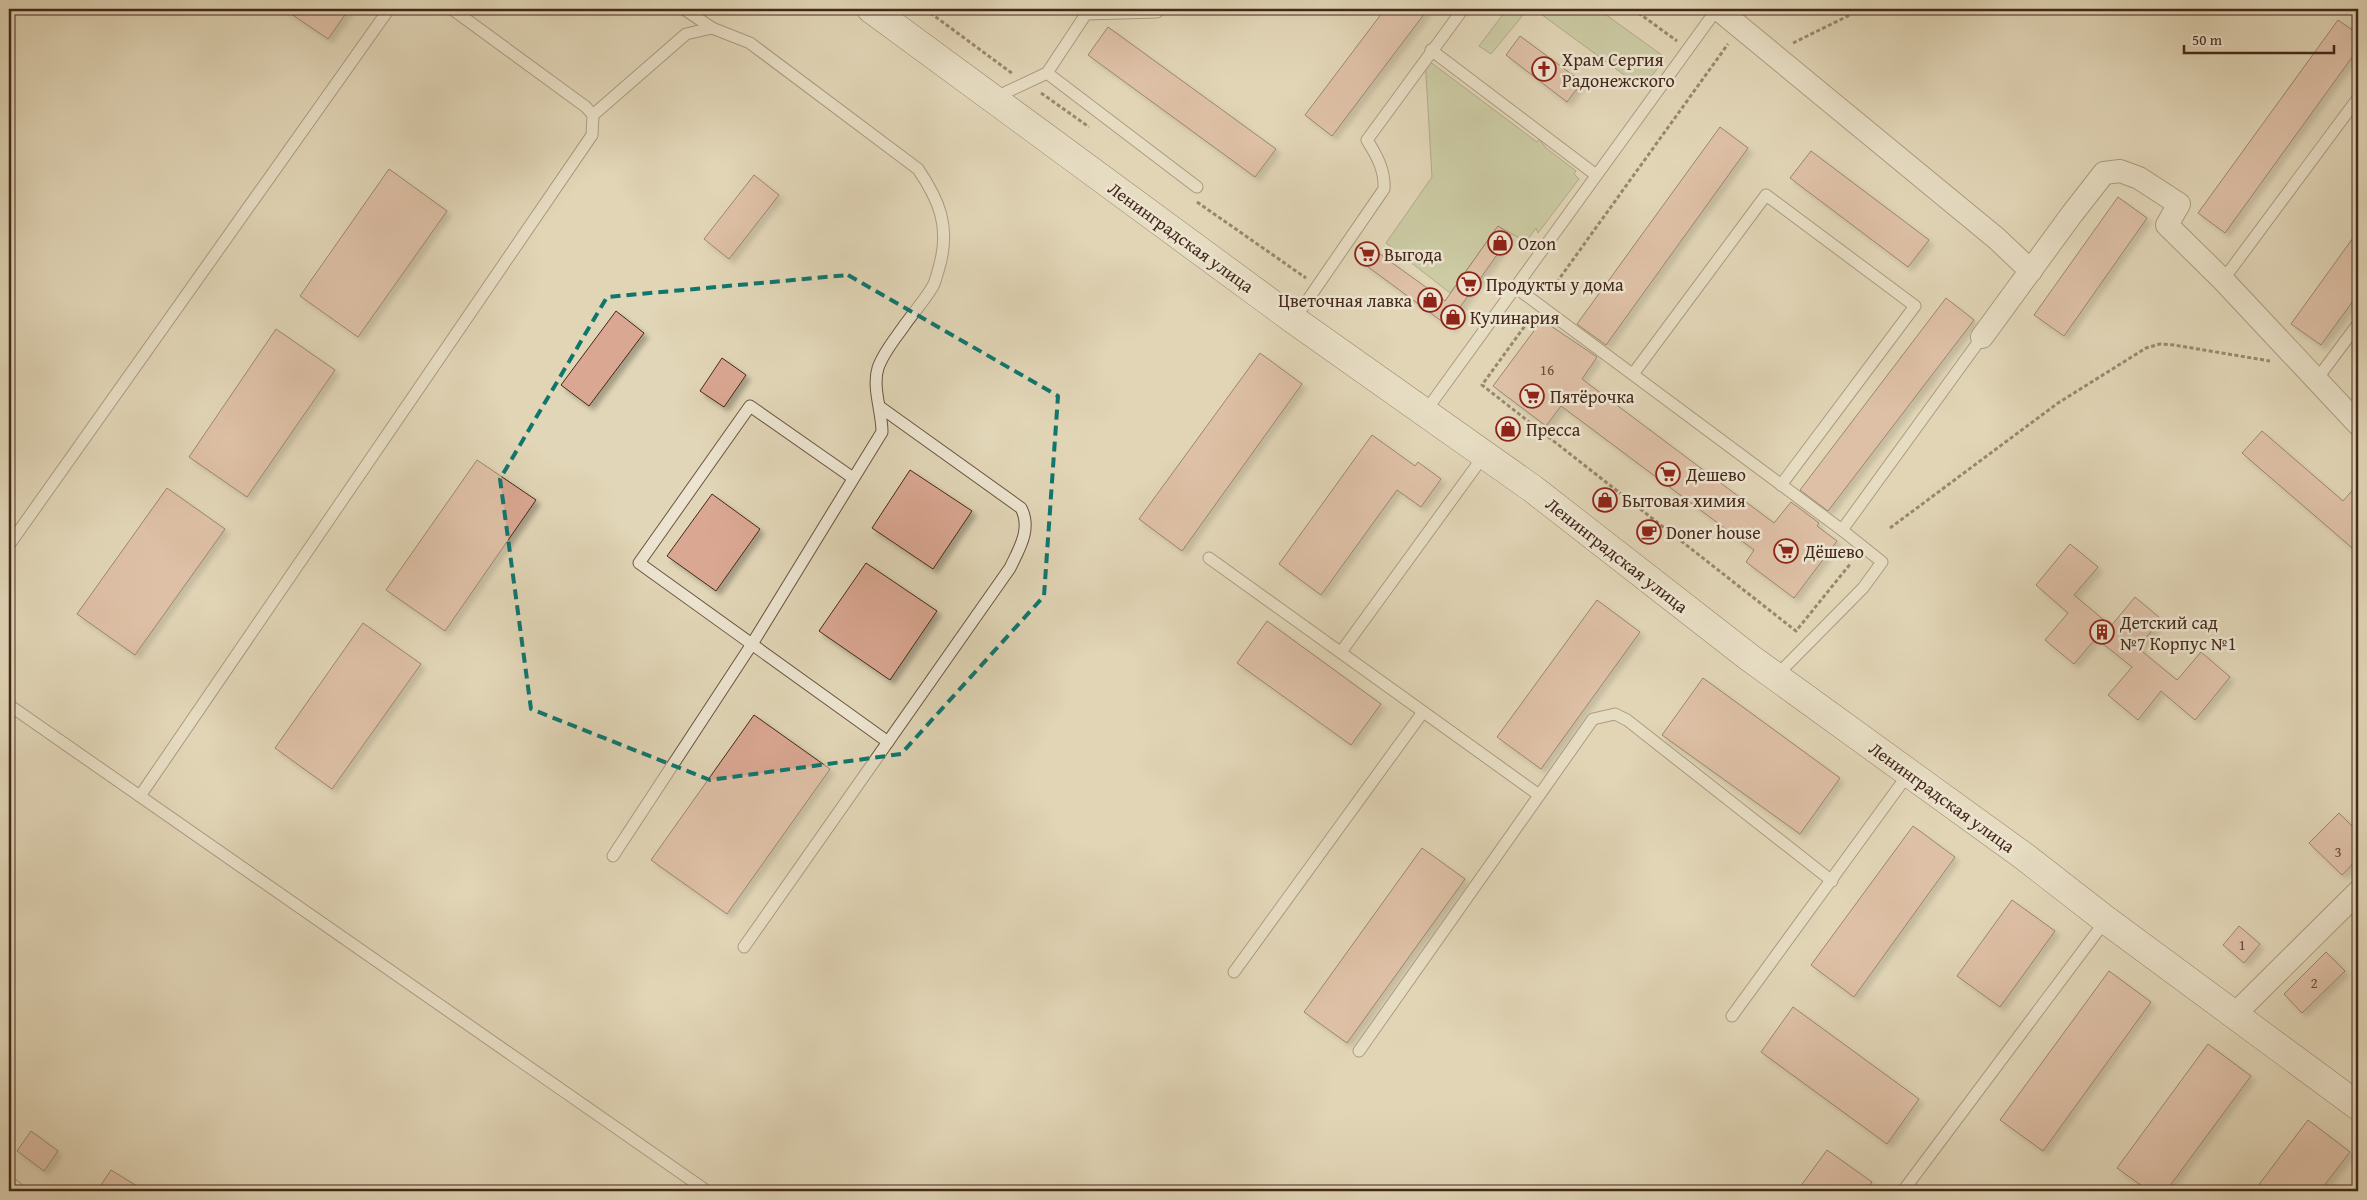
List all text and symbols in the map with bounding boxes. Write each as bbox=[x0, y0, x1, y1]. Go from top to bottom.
scale bar bbox=[2184, 22, 2334, 54]
text: 50 m bbox=[2192, 29, 2223, 50]
place label: Храм Сергия Радонежского bbox=[1562, 46, 1675, 94]
church icon: Храм Сергия Радонежского bbox=[1531, 56, 1557, 82]
street label: Ленинградская улица bbox=[1102, 175, 1260, 300]
shop icon: Ozon bbox=[1487, 230, 1513, 256]
place label: Ozon bbox=[1518, 230, 1556, 257]
supermarket icon: Выгода bbox=[1354, 241, 1380, 267]
place label: Выгода bbox=[1384, 241, 1442, 268]
supermarket icon: Продукты у дома bbox=[1456, 271, 1482, 297]
place label: Продукты у дома bbox=[1486, 271, 1624, 298]
place label: Цветочная лавка bbox=[1278, 287, 1412, 314]
shop icon: Цветочная лавка bbox=[1417, 287, 1443, 313]
shop icon: Кулинария bbox=[1440, 304, 1466, 330]
place label: Кулинария bbox=[1470, 304, 1559, 331]
house number: 16 bbox=[1540, 359, 1554, 380]
supermarket icon: Пятёрочка bbox=[1519, 383, 1545, 409]
place label: Пятёрочка bbox=[1550, 383, 1635, 410]
shop icon: Пресса bbox=[1495, 416, 1521, 442]
place label: Пресса bbox=[1526, 416, 1581, 443]
supermarket icon: Дешево bbox=[1655, 461, 1681, 487]
place label: Дешево bbox=[1685, 461, 1746, 488]
shop icon: Бытовая химия bbox=[1592, 487, 1618, 513]
place label: Бытовая химия bbox=[1622, 487, 1746, 514]
street label: Ленинградская улица bbox=[1540, 491, 1695, 620]
cafe icon: Doner house bbox=[1636, 519, 1662, 545]
place label: Doner house bbox=[1666, 519, 1761, 546]
supermarket icon: Дёшево bbox=[1773, 538, 1799, 564]
place label: Дёшево bbox=[1803, 538, 1864, 565]
place label: Детский сад №7 Корпус №1 bbox=[2119, 609, 2237, 657]
building icon: Детский сад №7 Корпус №1 bbox=[2089, 619, 2115, 645]
street label: Ленинградская улица bbox=[1863, 735, 2021, 860]
house number: 3 bbox=[2334, 841, 2342, 862]
house number: 1 bbox=[2238, 934, 2246, 955]
house number: 2 bbox=[2310, 972, 2318, 993]

